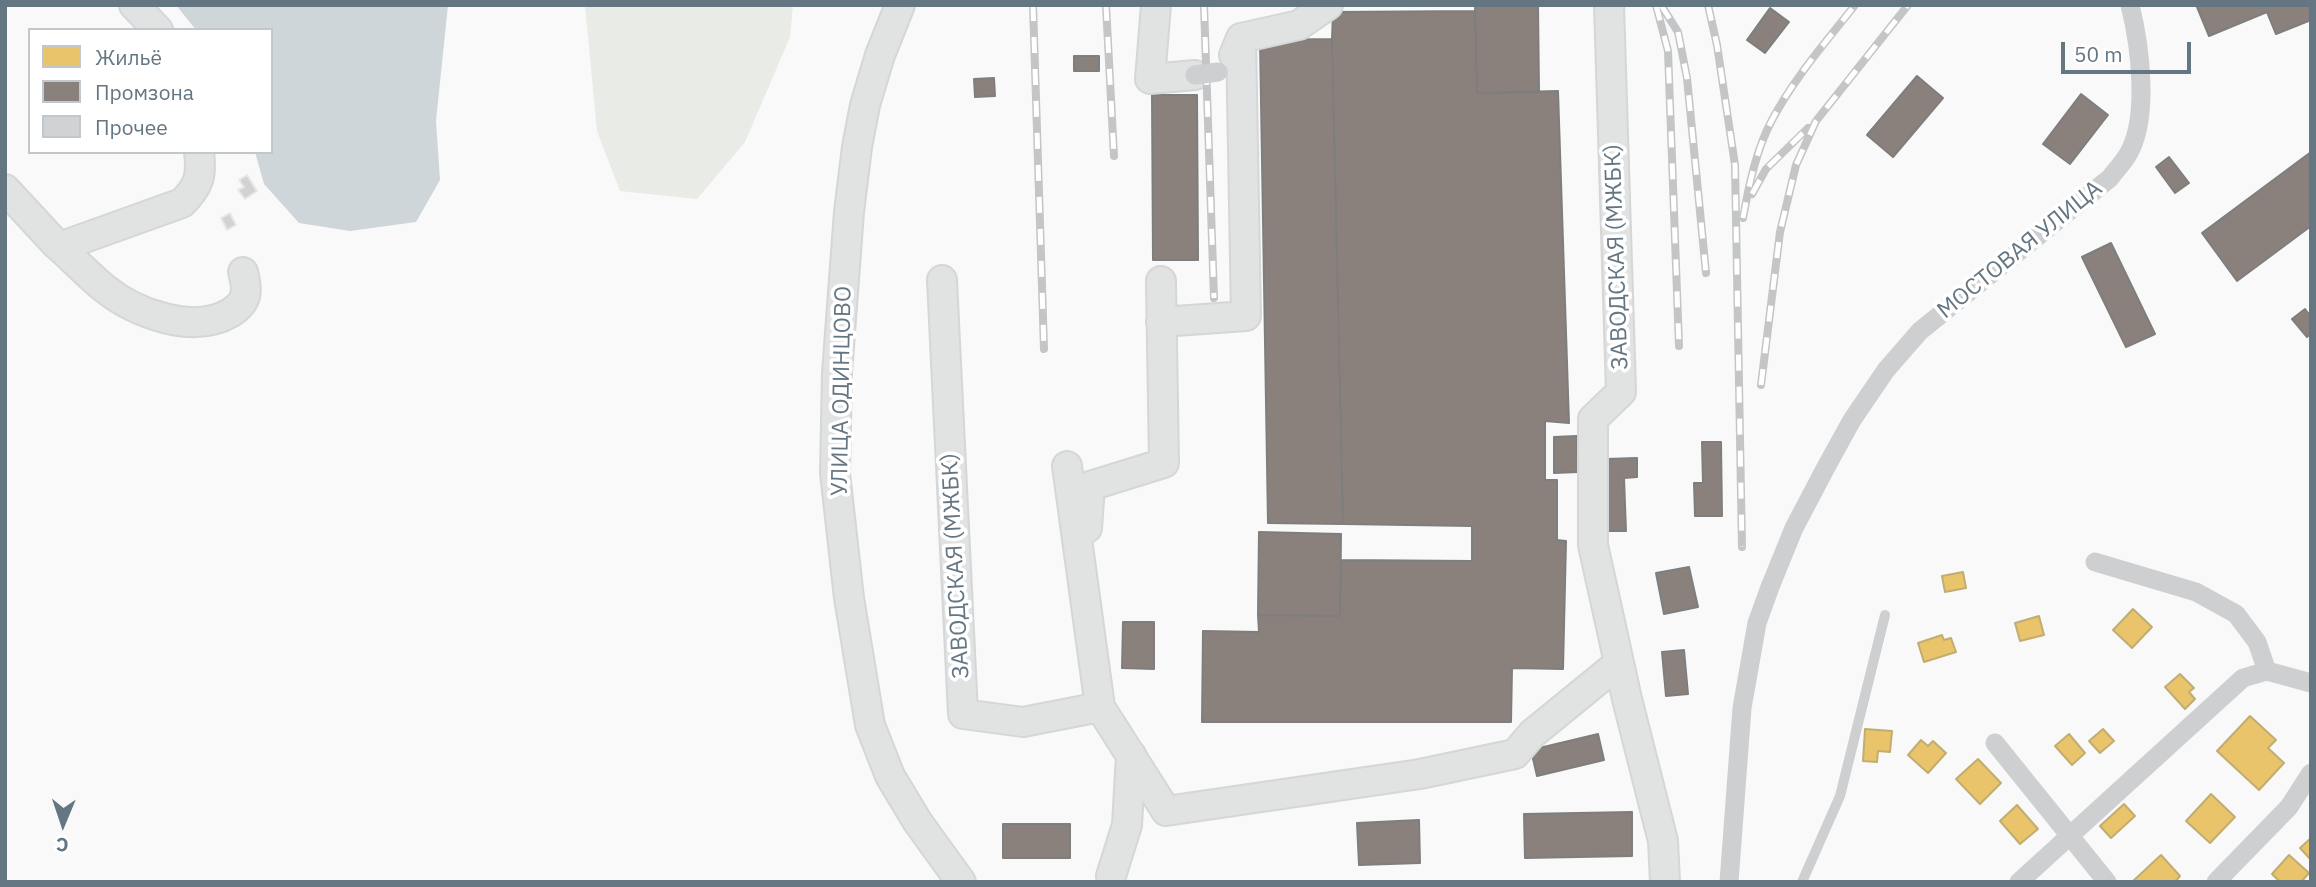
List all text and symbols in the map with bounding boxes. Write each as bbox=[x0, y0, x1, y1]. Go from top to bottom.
legend bbox=[28, 28, 273, 154]
scale bar bbox=[2064, 28, 2194, 72]
text: 50 m bbox=[2074, 40, 2123, 68]
text: Жильё bbox=[95, 43, 162, 71]
text: Промзона bbox=[95, 78, 194, 106]
text: Прочее bbox=[95, 113, 168, 141]
street label: ЗАВОДСКАЯ (МЖБК) bbox=[1599, 144, 1635, 370]
street label: МОСТОВАЯ УЛИЦА bbox=[1932, 175, 2108, 325]
street label: УЛИЦА ОДИНЦОВО bbox=[826, 286, 858, 496]
street label: ЗАВОДСКАЯ (МЖБК) bbox=[936, 452, 976, 680]
north arrow bbox=[28, 789, 98, 859]
text: С bbox=[56, 833, 69, 857]

